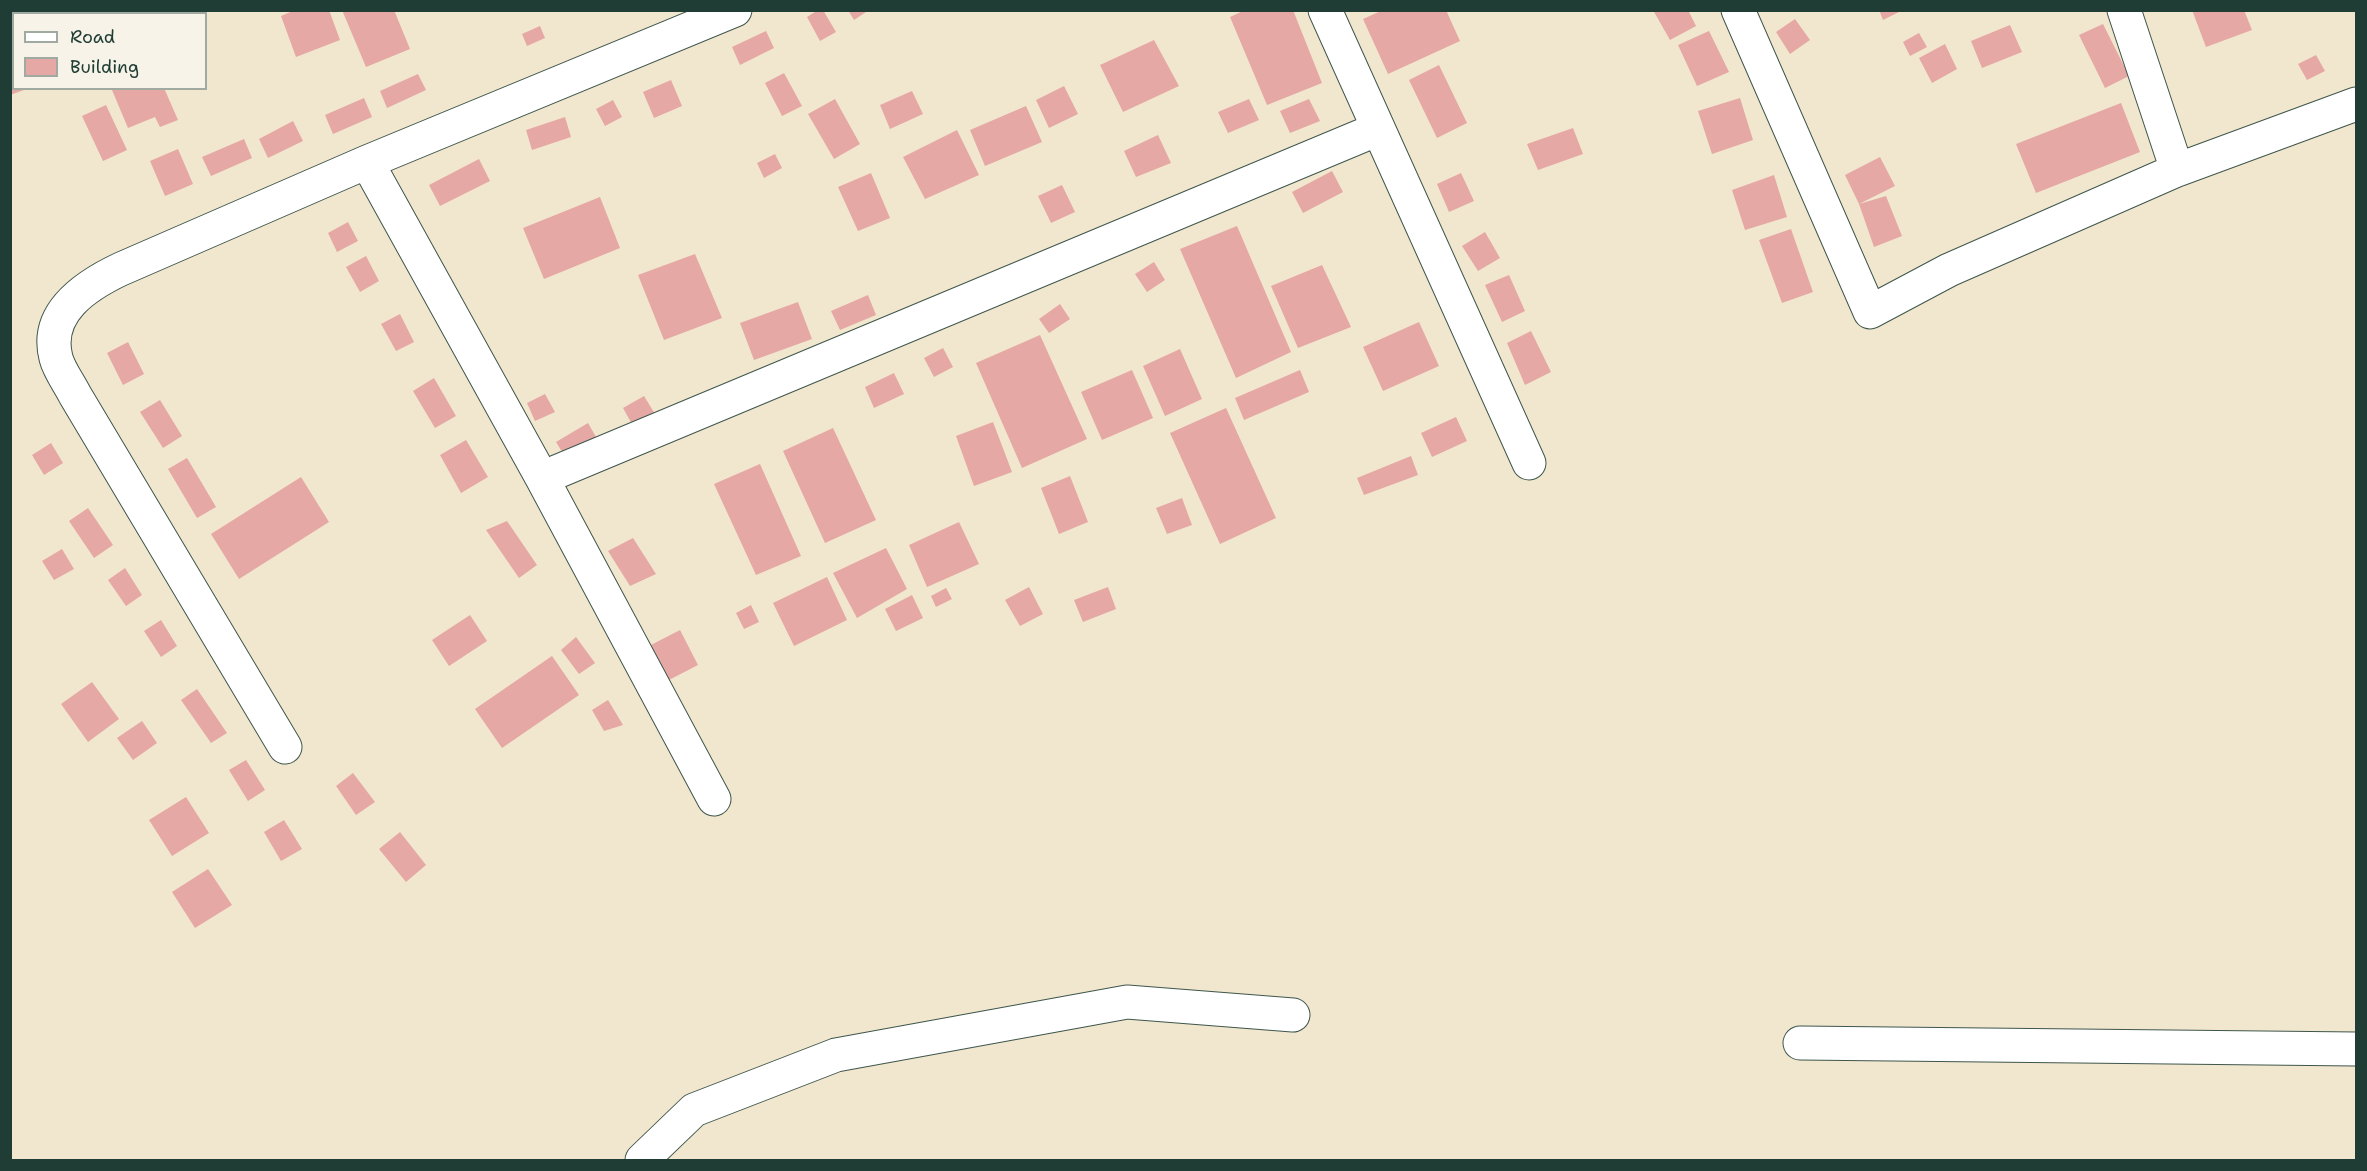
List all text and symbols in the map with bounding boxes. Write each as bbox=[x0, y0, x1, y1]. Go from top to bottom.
legend bbox=[12, 12, 207, 90]
text: Road bbox=[70, 25, 115, 49]
text: Building bbox=[70, 55, 139, 79]

